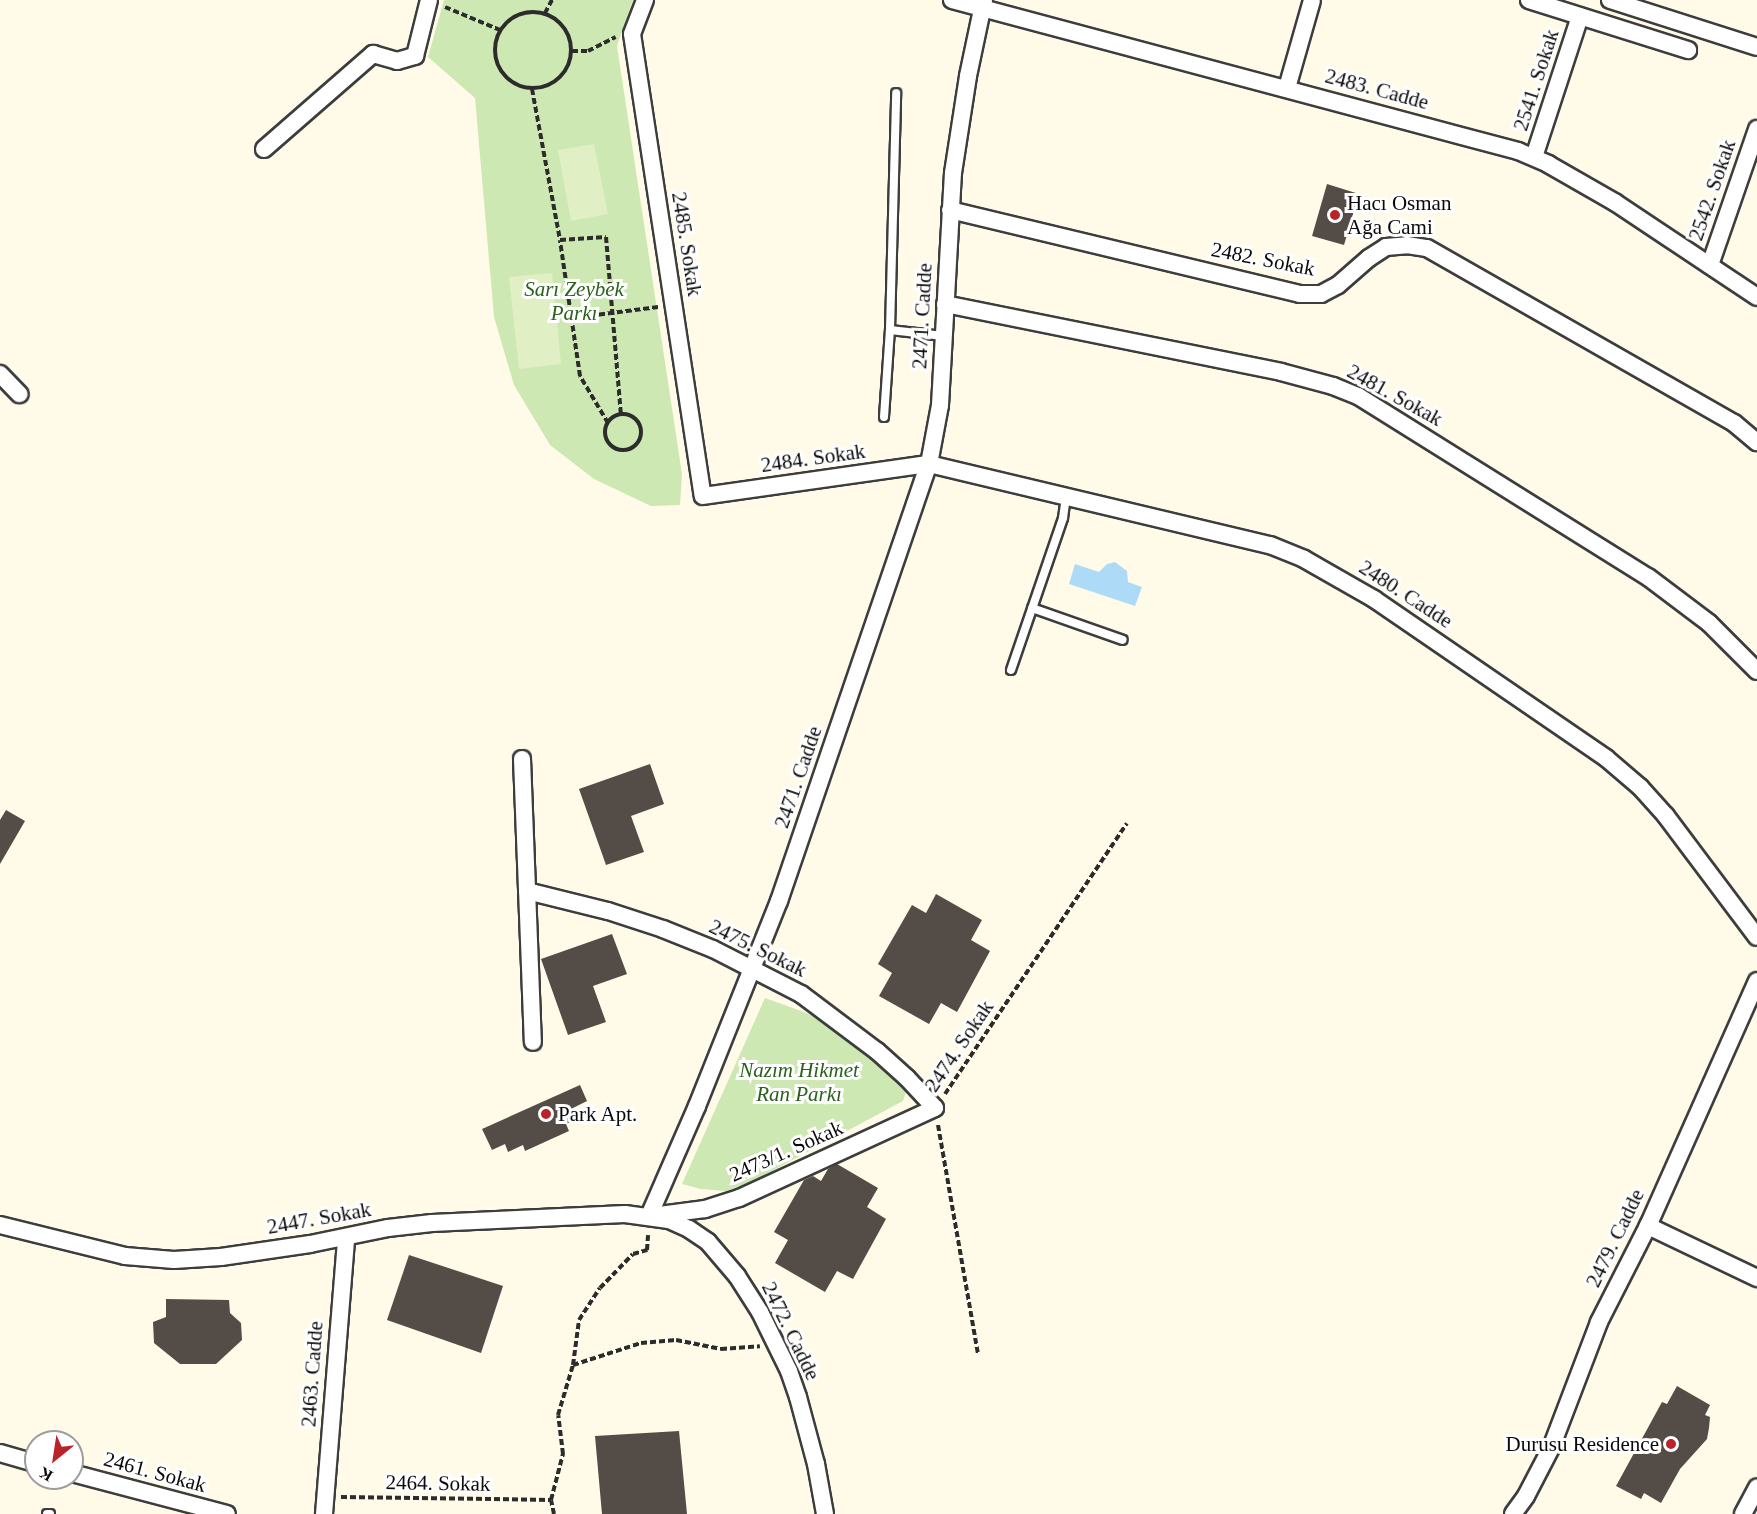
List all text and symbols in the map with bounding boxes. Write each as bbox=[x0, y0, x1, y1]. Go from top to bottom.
street label: 2541. Sokak bbox=[1508, 26, 1564, 134]
street label: 2483. Cadde bbox=[1322, 63, 1432, 115]
street label: 2542. Sokak bbox=[1683, 136, 1741, 244]
street label: 2485. Sokak bbox=[666, 190, 708, 298]
place label: Hacı Osman Ağa Cami bbox=[1347, 190, 1451, 240]
marker: Hacı Osman Ağa Cami bbox=[1328, 208, 1342, 222]
street label: 2482. Sokak bbox=[1209, 237, 1317, 281]
street label: 2471. Cadde bbox=[907, 262, 937, 370]
park label: Sarı Zeybek Parkı bbox=[524, 276, 624, 326]
street label: 2481. Sokak bbox=[1343, 359, 1447, 431]
street label: 2484. Sokak bbox=[759, 438, 867, 478]
street label: 2480. Cadde bbox=[1355, 555, 1457, 633]
street label: 2471. Cadde bbox=[769, 723, 827, 831]
street label: 2475. Sokak bbox=[705, 914, 811, 982]
street label: 2474. Sokak bbox=[919, 995, 999, 1097]
park label: Nazım Hikmet Ran Parkı bbox=[739, 1057, 859, 1107]
place label: Park Apt. bbox=[558, 1101, 638, 1127]
marker: Park Apt. bbox=[539, 1107, 553, 1121]
street label: 2473/1. Sokak bbox=[725, 1115, 847, 1187]
street label: 2479. Cadde bbox=[1580, 1185, 1650, 1291]
street label: 2447. Sokak bbox=[265, 1196, 373, 1240]
street label: 2472. Cadde bbox=[756, 1278, 826, 1384]
street label: 2463. Cadde bbox=[296, 1320, 328, 1428]
north arrow bbox=[24, 1430, 84, 1490]
place label: Durusu Residence bbox=[1506, 1431, 1659, 1457]
marker: Durusu Residence bbox=[1664, 1437, 1678, 1451]
street label: 2461. Sokak bbox=[101, 1446, 209, 1498]
text: K bbox=[36, 1464, 55, 1485]
street label: 2464. Sokak bbox=[385, 1469, 491, 1497]

